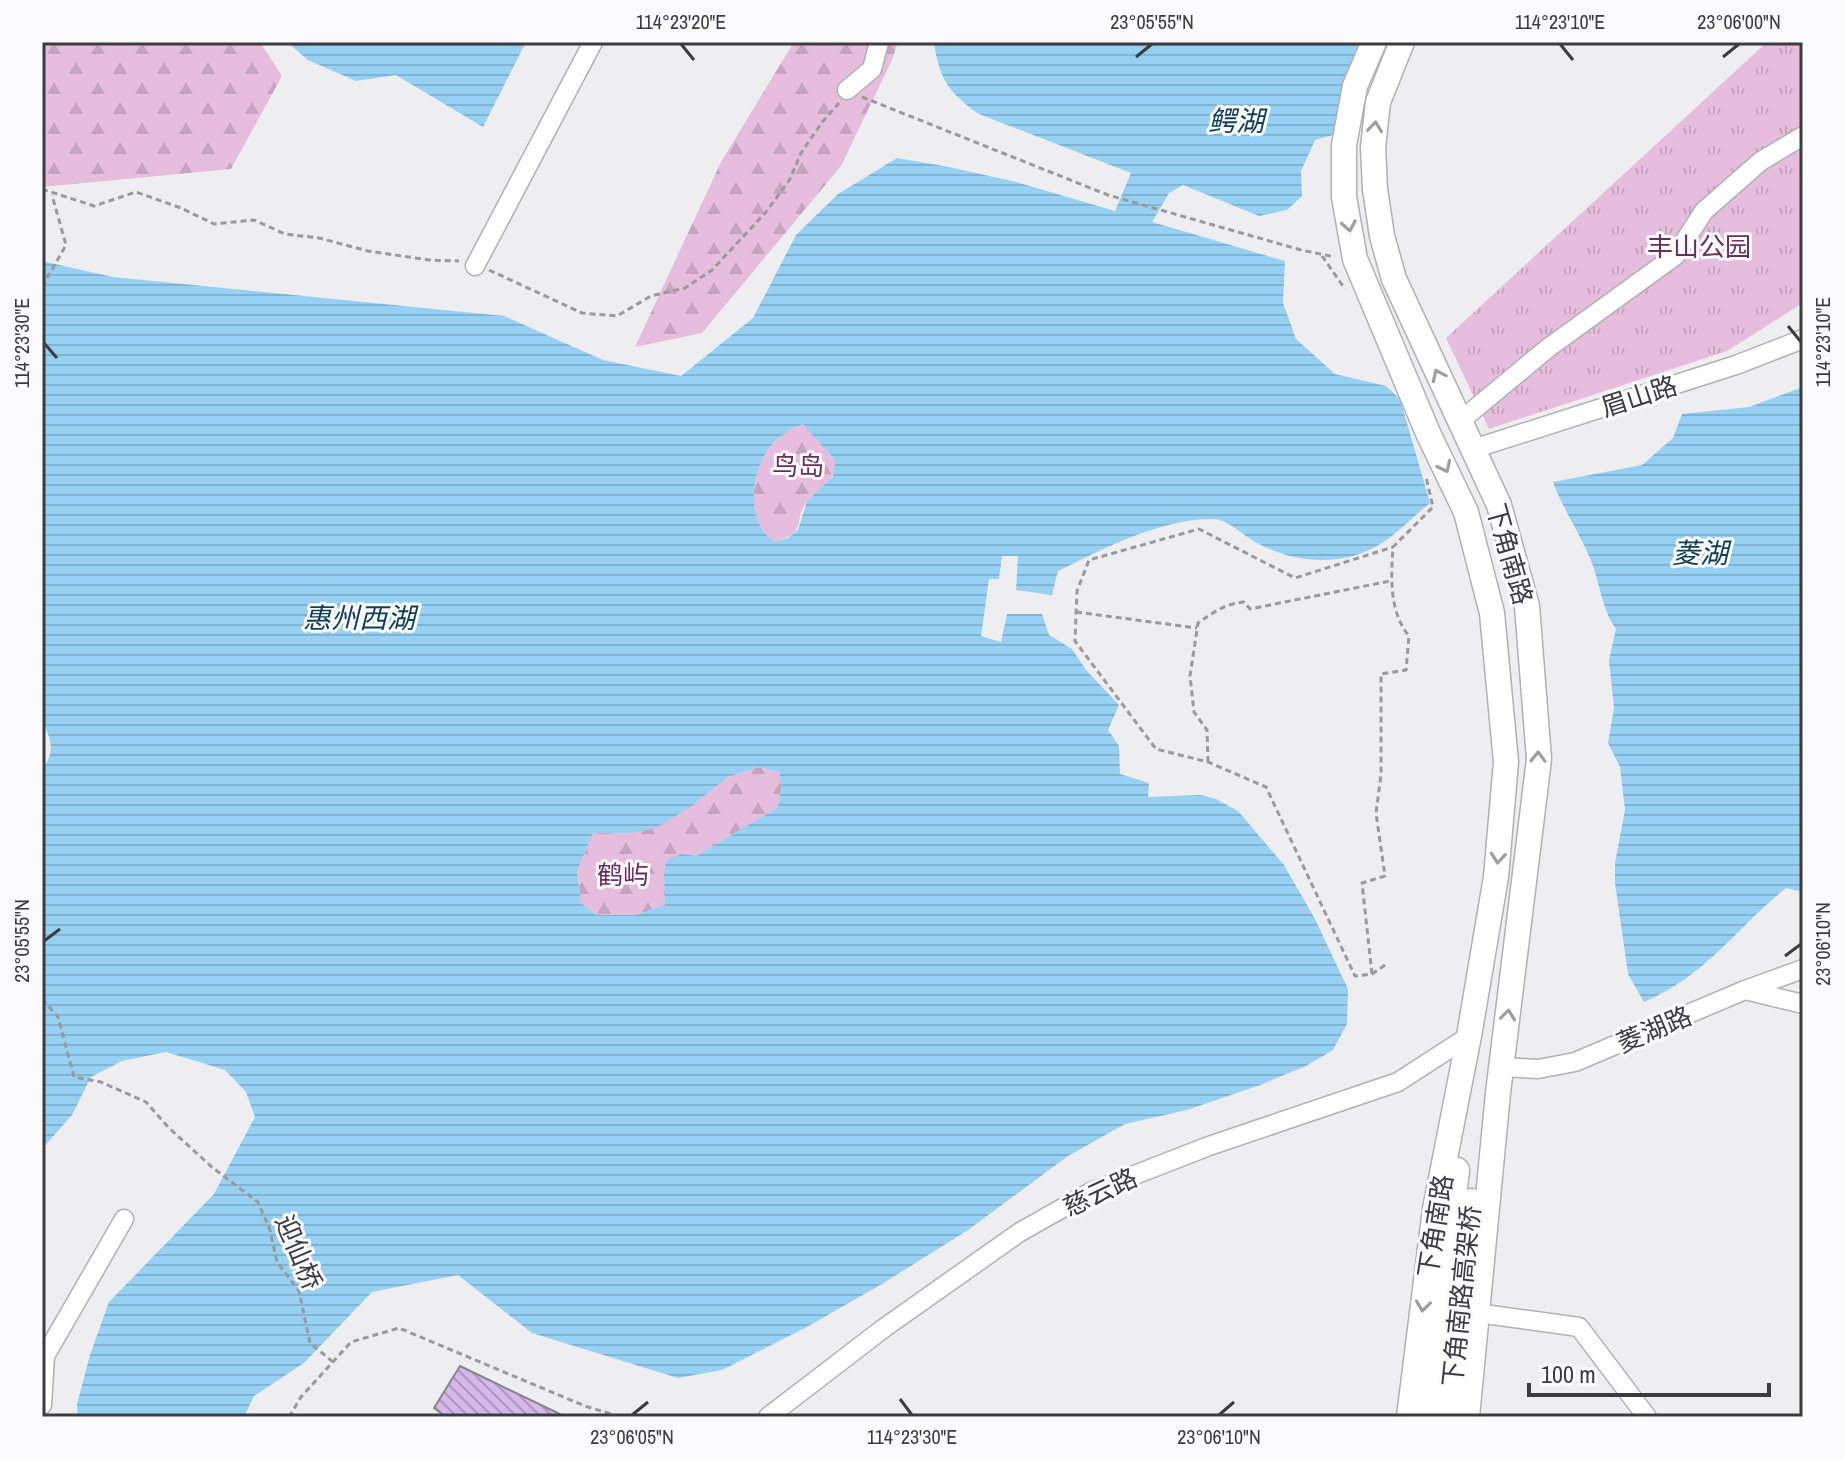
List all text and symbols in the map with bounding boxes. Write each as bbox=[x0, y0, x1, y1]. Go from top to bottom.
text: 114°23'20"E bbox=[636, 8, 726, 35]
text: 23°05'55"N bbox=[1110, 8, 1194, 35]
text: 114°23'10"E bbox=[1515, 8, 1605, 35]
text: 23°06'00"N bbox=[1697, 8, 1781, 35]
water label: 鳄湖 bbox=[1208, 102, 1268, 140]
one-way arrow bbox=[1367, 120, 1384, 133]
one-way arrow bbox=[1340, 220, 1357, 233]
park label: 丰山公园 bbox=[1647, 229, 1751, 264]
text: 114°23'10"E bbox=[1809, 297, 1836, 387]
text: 114°23'30"E bbox=[8, 298, 35, 388]
street label: 眉山路 bbox=[1596, 367, 1682, 425]
one-way arrow bbox=[1432, 369, 1448, 383]
park label: 鸟岛 bbox=[772, 448, 824, 483]
one-way arrow bbox=[1435, 459, 1451, 474]
street label: 下角南路 bbox=[1479, 499, 1541, 609]
water label: 菱湖 bbox=[1672, 534, 1732, 572]
water label: 惠州西湖 bbox=[303, 599, 419, 637]
one-way arrow bbox=[1529, 750, 1546, 763]
one-way arrow bbox=[1489, 852, 1506, 865]
park label: 鹤屿 bbox=[597, 857, 649, 892]
text: 23°05'55"N bbox=[8, 899, 35, 983]
text: 23°06'10"N bbox=[1809, 902, 1836, 986]
street label: 菱湖路 bbox=[1611, 998, 1697, 1060]
one-way arrow bbox=[1499, 1009, 1516, 1022]
street label: 慈云路 bbox=[1057, 1160, 1143, 1224]
street label: 下角南路 bbox=[1410, 1172, 1460, 1280]
street label: 下角南路高架桥 bbox=[1434, 1204, 1488, 1388]
street label: 迎仙桥 bbox=[268, 1209, 330, 1295]
one-way arrow bbox=[1415, 1299, 1432, 1313]
scale bar bbox=[1529, 1347, 1769, 1397]
text: 100 m bbox=[1541, 1358, 1596, 1390]
text: 23°06'05"N bbox=[590, 1423, 674, 1450]
text: 114°23'30"E bbox=[867, 1423, 957, 1450]
text: 23°06'10"N bbox=[1177, 1423, 1261, 1450]

